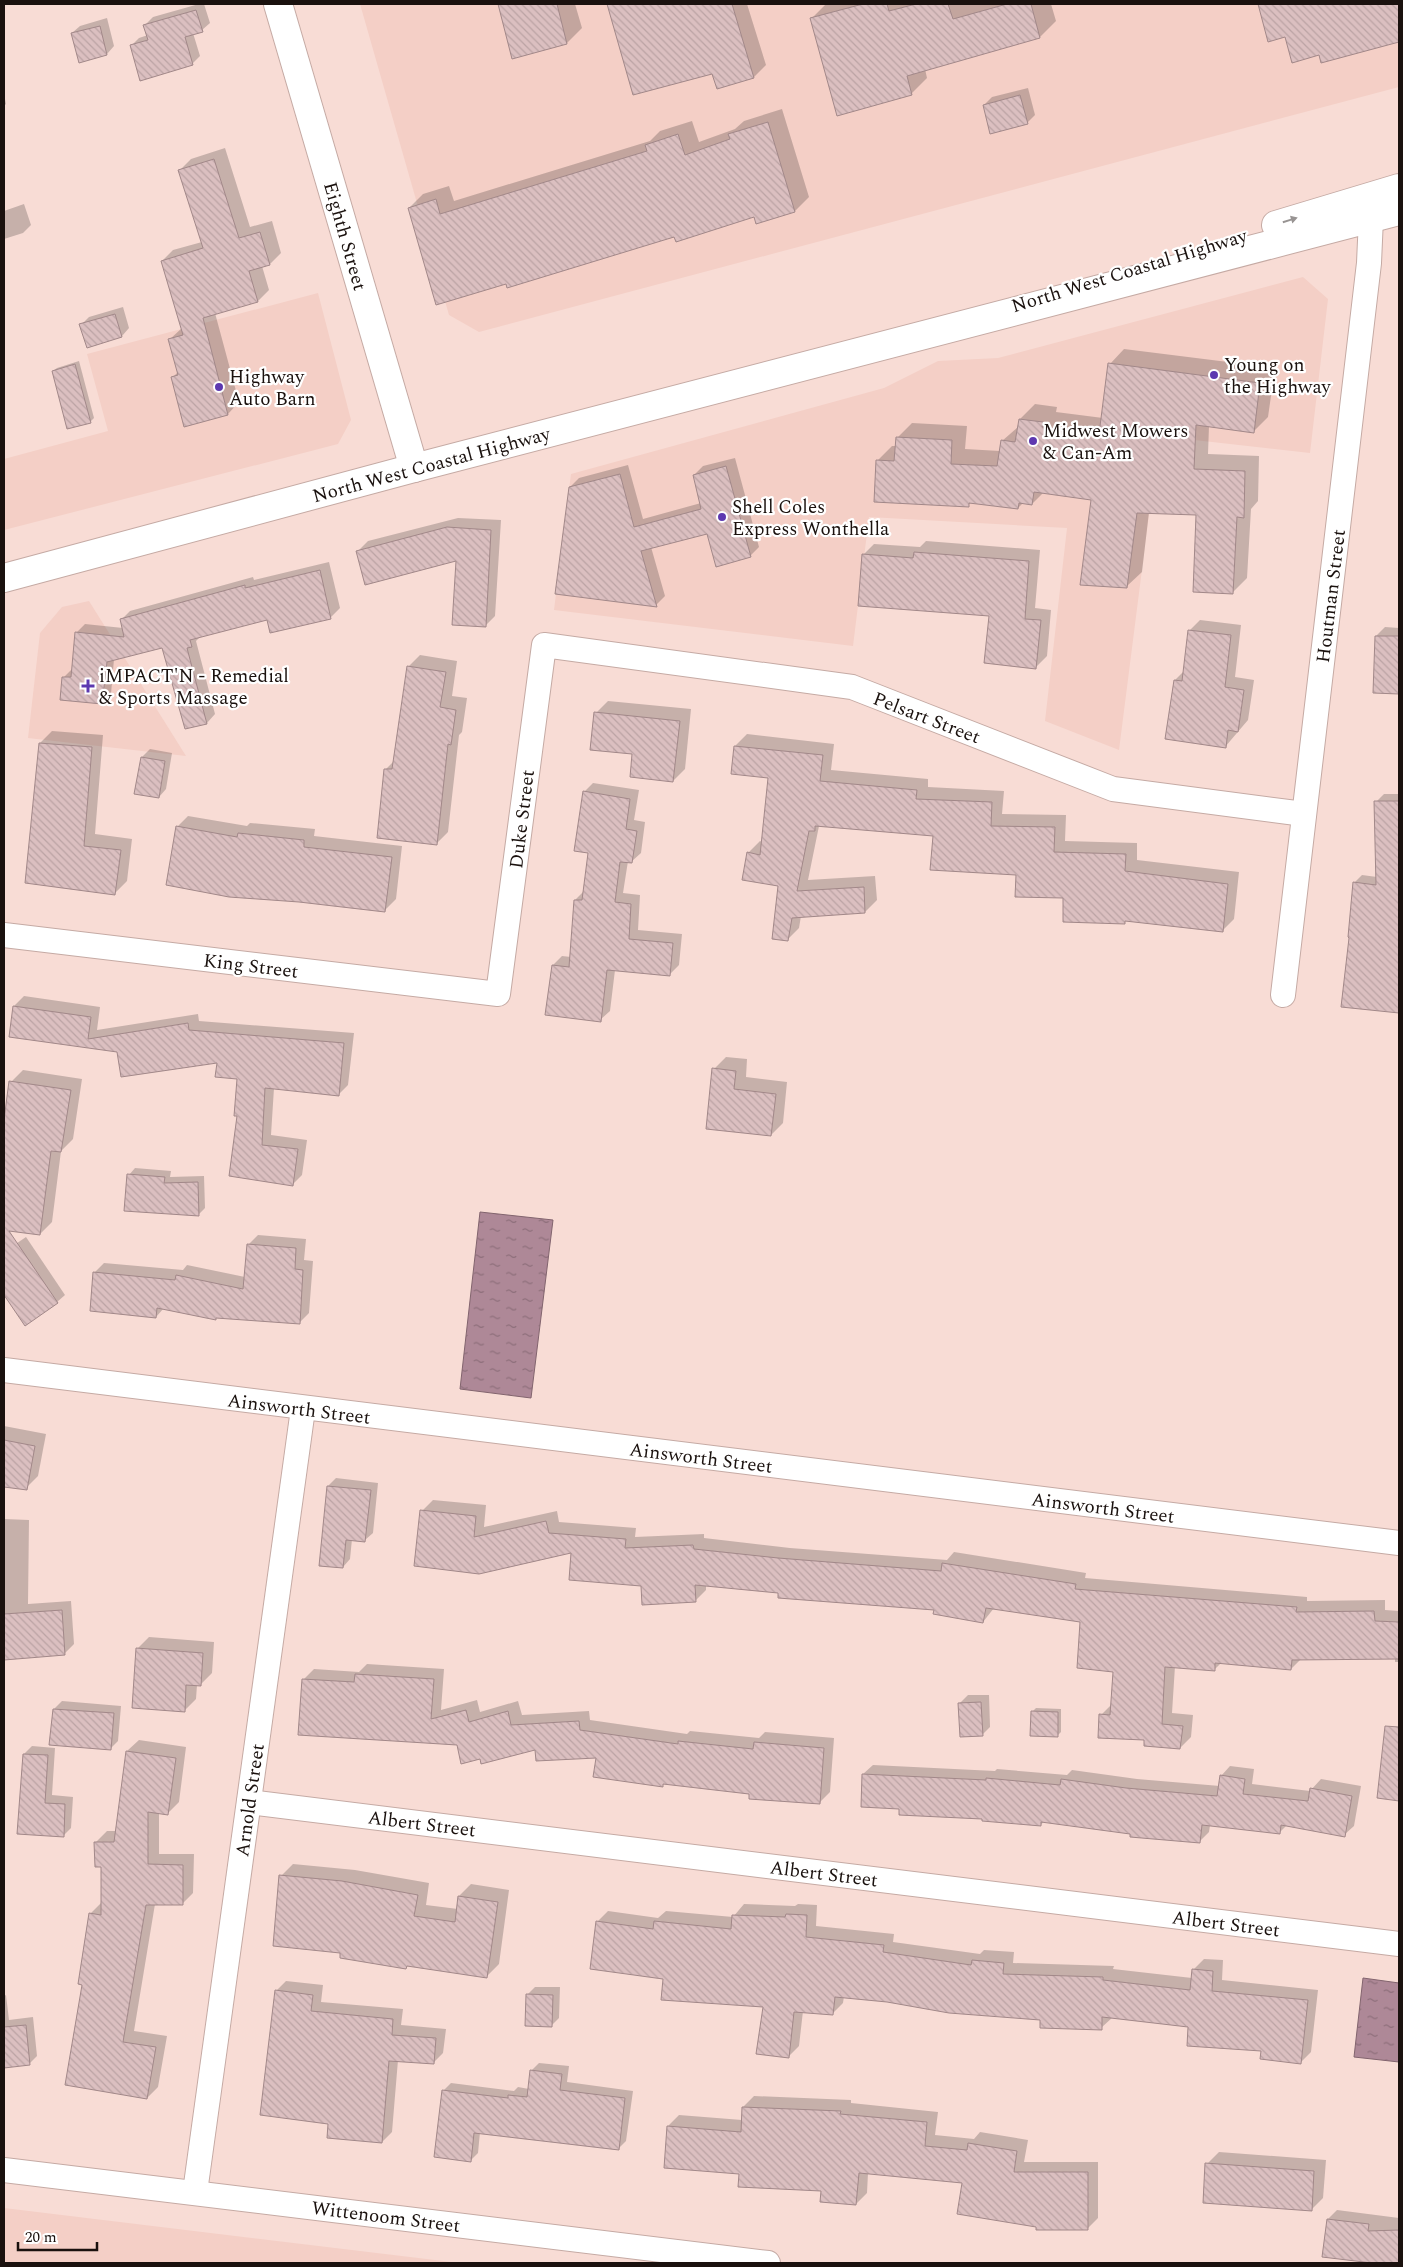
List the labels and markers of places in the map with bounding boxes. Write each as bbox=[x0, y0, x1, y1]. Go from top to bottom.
place label: Young on the Highway bbox=[1224, 351, 1332, 402]
place label: Highway Auto Barn bbox=[229, 363, 316, 414]
marker: Young on the Highway bbox=[1208, 369, 1220, 381]
marker: Highway Auto Barn bbox=[213, 381, 225, 393]
place label: Midwest Mowers & Can-Am bbox=[1043, 417, 1189, 468]
marker: Midwest Mowers & Can-Am bbox=[1027, 435, 1039, 447]
place label: Shell Coles Express Wonthella bbox=[732, 493, 890, 544]
marker: Shell Coles Express Wonthella bbox=[716, 511, 728, 523]
place label: iMPACT'N - Remedial & Sports Massage bbox=[99, 662, 289, 713]
marker: iMPACT'N - Remedial & Sports Massage bbox=[81, 679, 95, 693]

